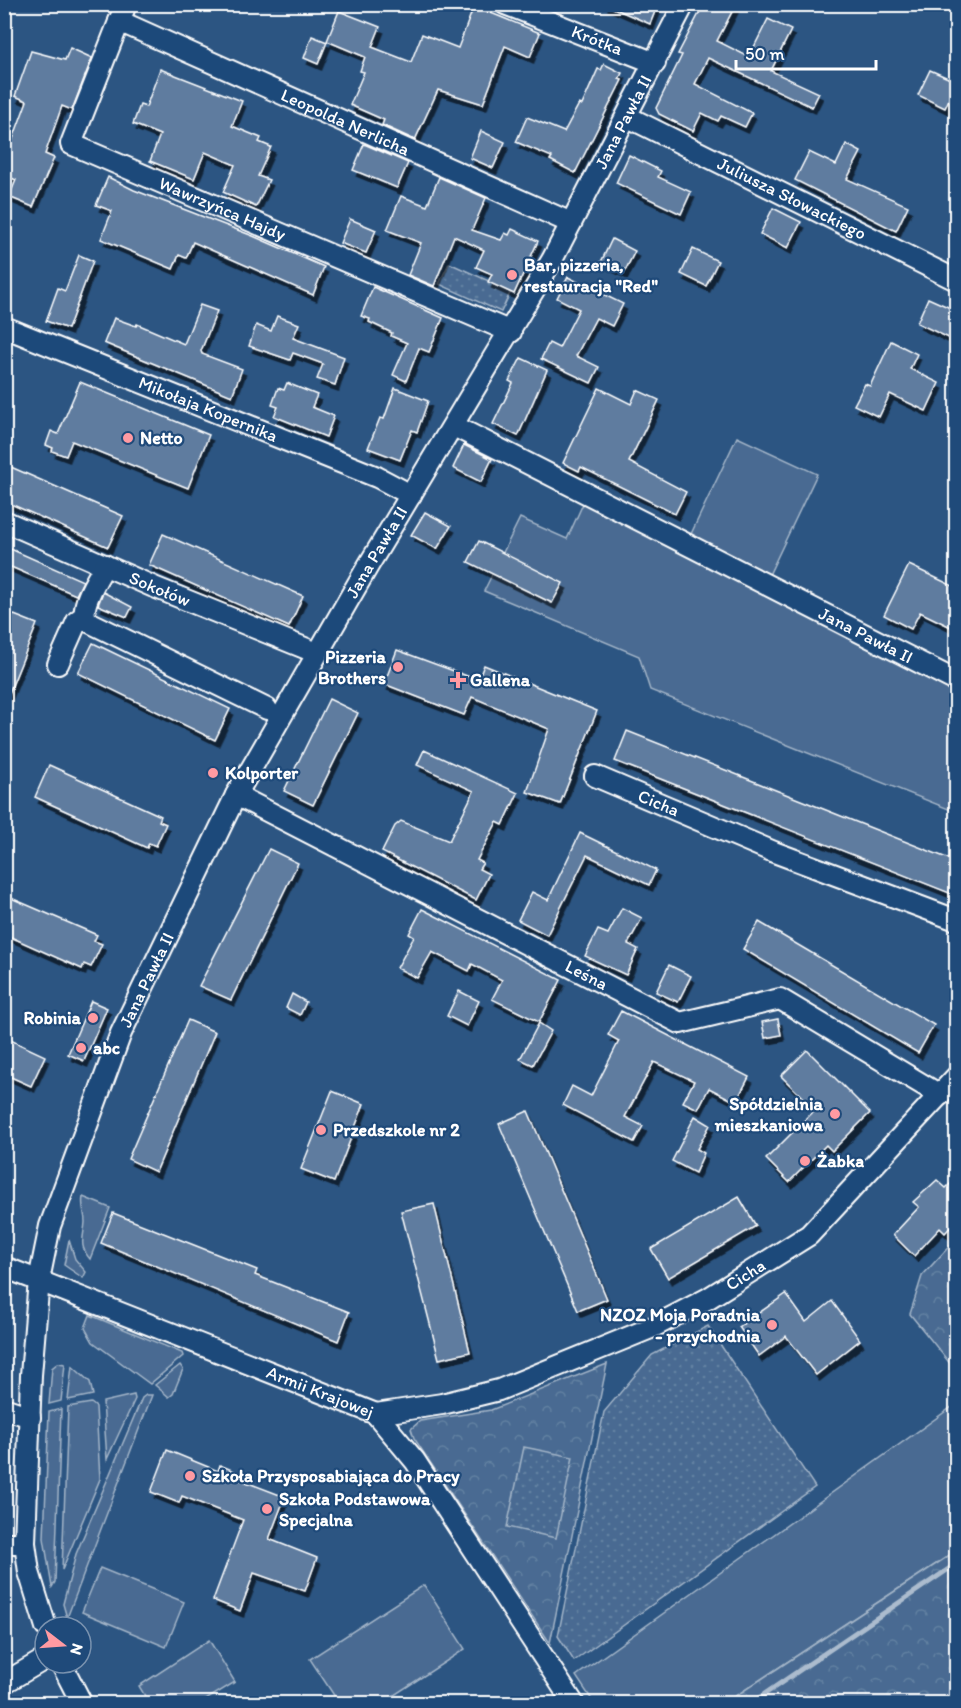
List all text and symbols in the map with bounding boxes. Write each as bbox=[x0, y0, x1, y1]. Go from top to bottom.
street label: Krótka bbox=[568, 20, 626, 60]
scale bar bbox=[736, 33, 876, 71]
text: 50 m bbox=[745, 43, 785, 65]
street label: Jana Pawła II bbox=[590, 71, 656, 173]
street label: Leopolda Nerlicha bbox=[277, 84, 414, 161]
street label: Juliusza Słowackiego bbox=[714, 152, 870, 245]
street label: Wawrzyńca Hajdy bbox=[155, 172, 290, 246]
place label: Bar, pizzeria, restauracja "Red" bbox=[524, 254, 658, 297]
marker: Bar, pizzeria, restauracja "Red" bbox=[505, 268, 519, 282]
street label: Mikołaja Kopernika bbox=[135, 371, 281, 447]
place label: Netto bbox=[140, 427, 183, 449]
marker: Netto bbox=[121, 431, 135, 445]
street label: Jana Pawła II bbox=[341, 502, 412, 602]
street label: Sokołów bbox=[126, 566, 194, 612]
street label: Jana Pawła II bbox=[815, 602, 917, 668]
place label: Pizzeria Brothers bbox=[318, 646, 387, 689]
marker: Pizzeria Brothers bbox=[391, 660, 405, 674]
place label: Gallena bbox=[470, 669, 531, 691]
marker: Gallena bbox=[451, 673, 465, 687]
place label: Kolporter bbox=[225, 762, 299, 784]
marker: Kolporter bbox=[206, 766, 220, 780]
street label: Cicha bbox=[635, 784, 683, 821]
street label: Jana Pawła II bbox=[114, 929, 179, 1031]
street label: Leśna bbox=[562, 955, 612, 995]
place label: Robinia bbox=[24, 1007, 82, 1029]
marker: Robinia bbox=[86, 1011, 100, 1025]
place label: abc bbox=[93, 1037, 121, 1059]
marker: abc bbox=[74, 1041, 88, 1055]
place label: Spółdzielnia mieszkaniowa bbox=[714, 1093, 824, 1136]
marker: Spółdzielnia mieszkaniowa bbox=[828, 1107, 842, 1121]
place label: Przedszkole nr 2 bbox=[333, 1119, 460, 1141]
marker: Przedszkole nr 2 bbox=[314, 1123, 328, 1137]
place label: Żabka bbox=[817, 1150, 864, 1172]
marker: Żabka bbox=[798, 1154, 812, 1168]
street label: Cicha bbox=[721, 1254, 769, 1296]
place label: NZOZ Moja Poradnia - przychodnia bbox=[600, 1304, 761, 1347]
marker: NZOZ Moja Poradnia - przychodnia bbox=[765, 1318, 779, 1332]
street label: Armii Krajowej bbox=[263, 1361, 377, 1423]
place label: Szkoła Przysposabiająca do Pracy bbox=[202, 1465, 460, 1487]
marker: Szkoła Przysposabiająca do Pracy bbox=[183, 1469, 197, 1483]
place label: Szkoła Podstawowa Specjalna bbox=[279, 1488, 431, 1531]
marker: Szkoła Podstawowa Specjalna bbox=[260, 1502, 274, 1516]
north arrow bbox=[33, 1615, 93, 1675]
text: N bbox=[66, 1641, 88, 1657]

